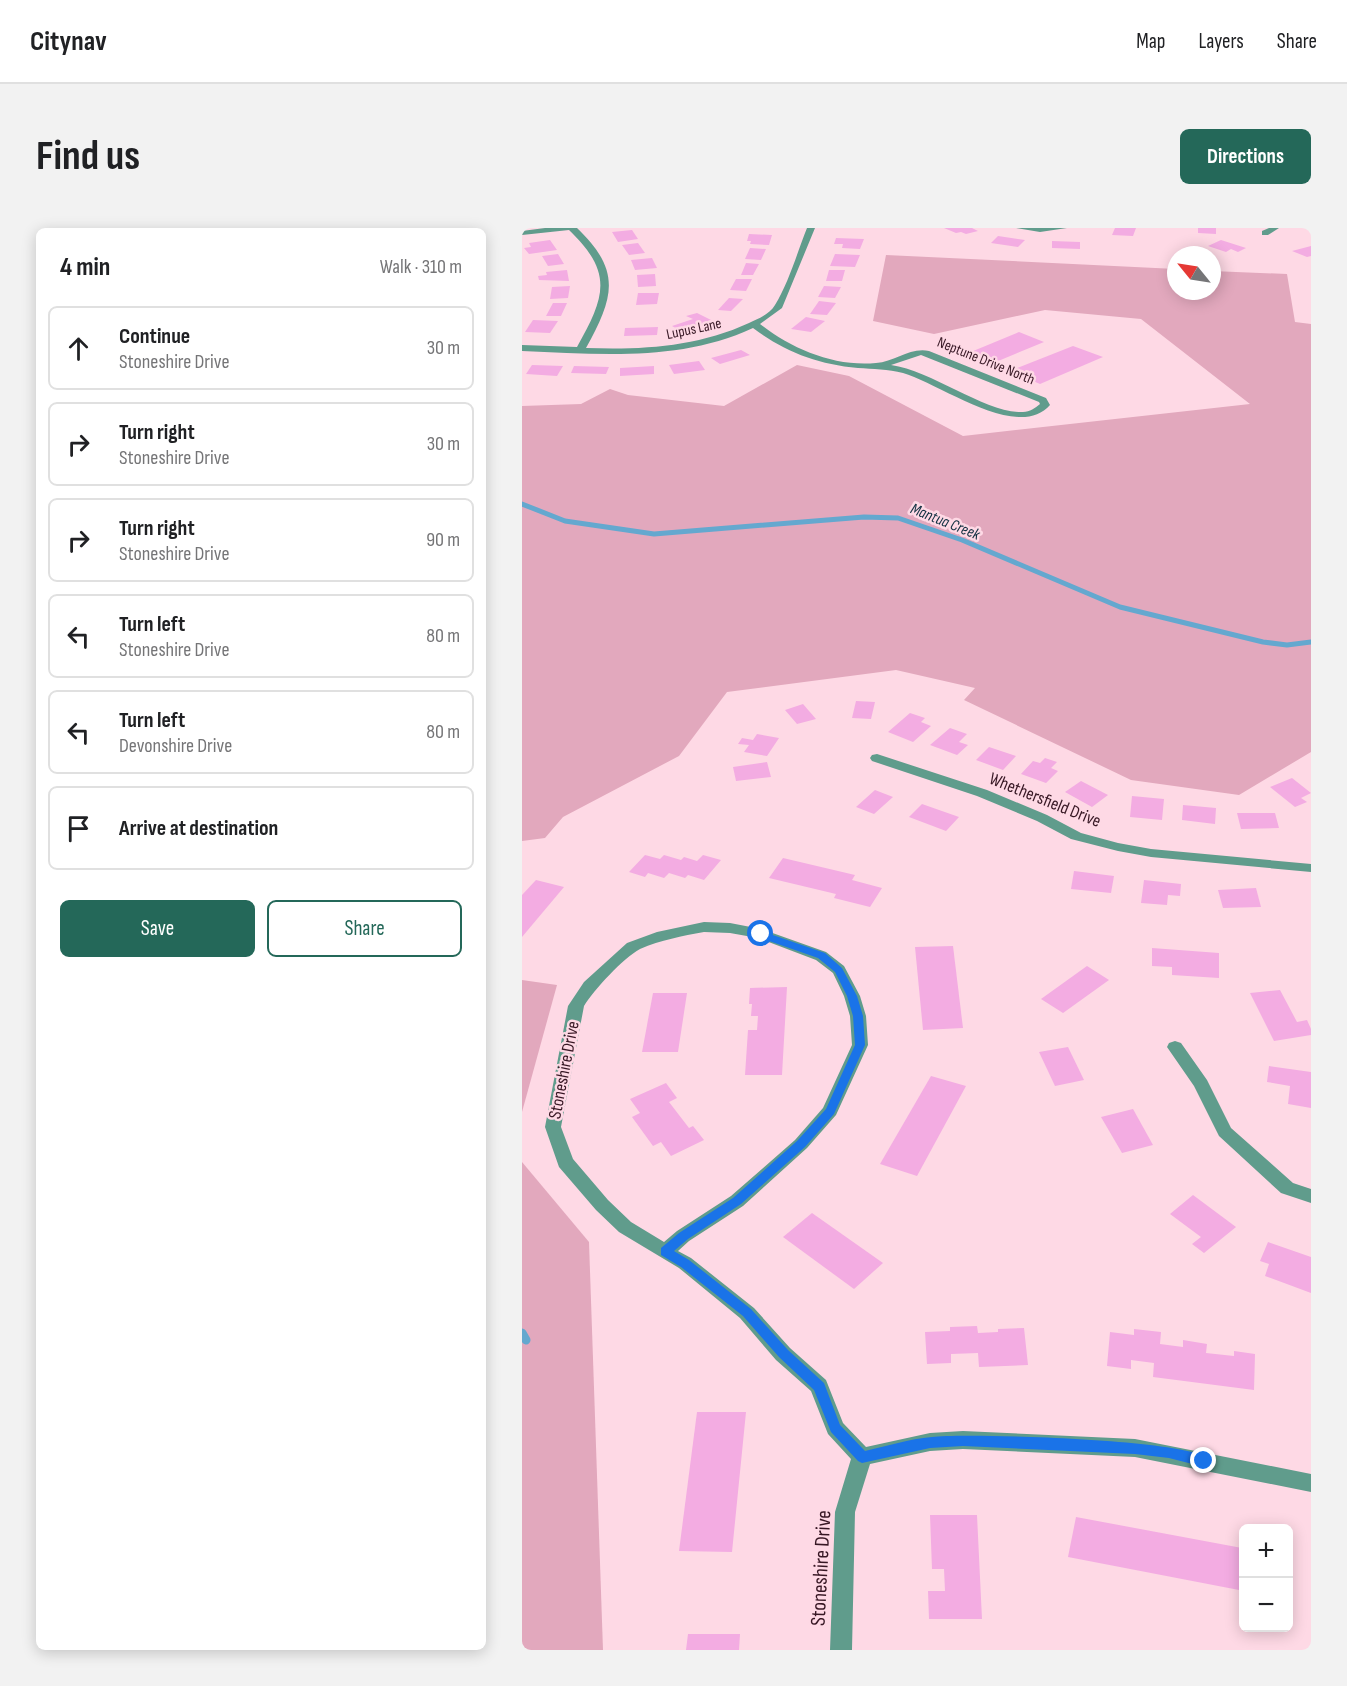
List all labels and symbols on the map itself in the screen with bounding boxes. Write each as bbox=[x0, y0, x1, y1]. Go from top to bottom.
north arrow bbox=[1167, 246, 1221, 300]
street label: Lupus Lane bbox=[665, 314, 723, 344]
street label: Neptune Drive North bbox=[934, 333, 1038, 389]
water label: Mantua Creek bbox=[908, 499, 983, 545]
street label: Whethersfield Drive bbox=[986, 768, 1104, 832]
route start bbox=[747, 920, 773, 946]
street label: Stoneshire Drive bbox=[544, 1019, 584, 1121]
route end bbox=[1190, 1447, 1216, 1473]
street label: Stoneshire Drive bbox=[805, 1509, 837, 1627]

